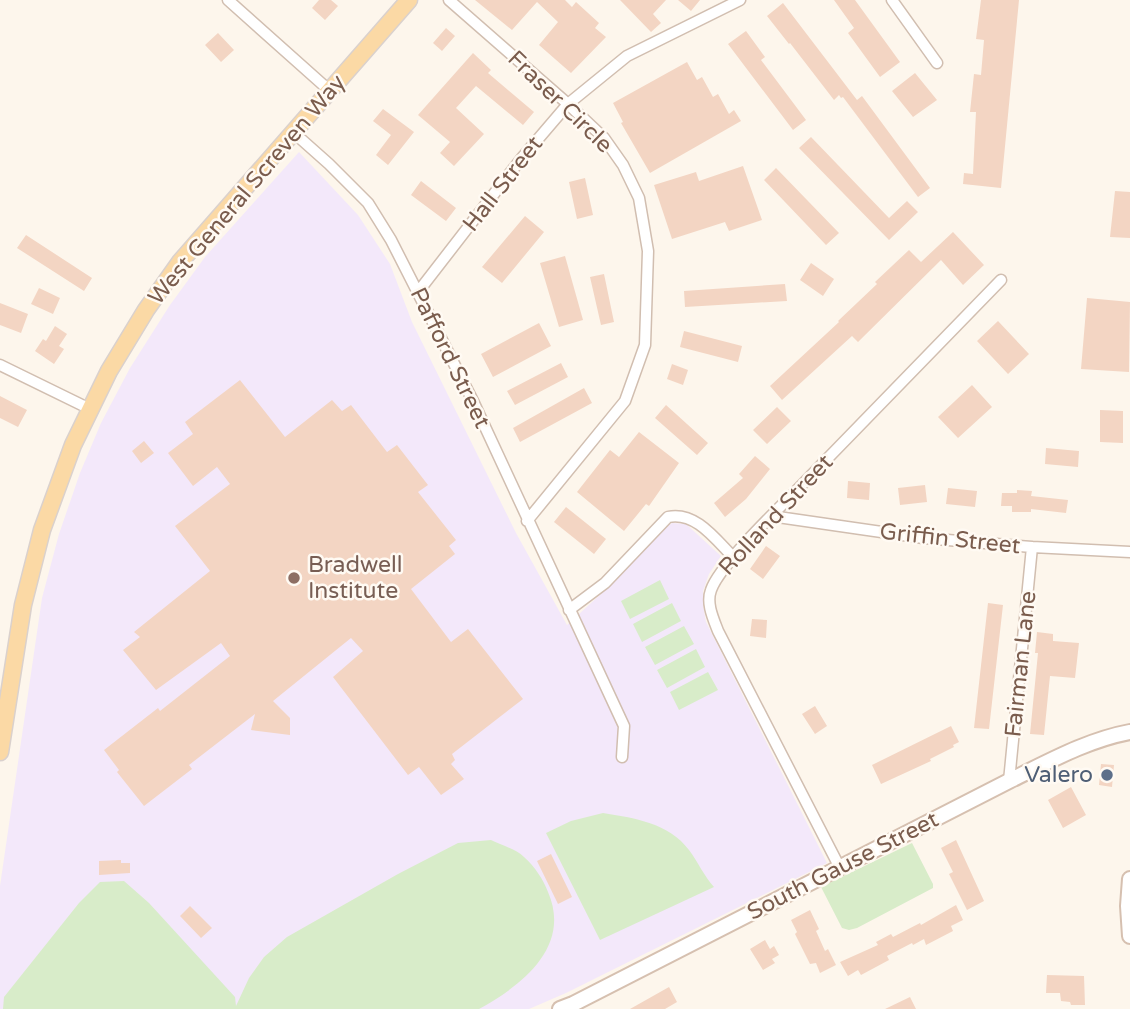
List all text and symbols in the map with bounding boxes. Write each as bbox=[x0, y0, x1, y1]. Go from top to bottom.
street label: Fraser Circle bbox=[502, 45, 618, 159]
street label: West General Screven Way bbox=[142, 69, 352, 311]
street label: Hall Street bbox=[457, 131, 549, 237]
street label: Pafford Street bbox=[404, 283, 496, 433]
street label: Rolland Street bbox=[713, 449, 839, 581]
street label: Griffin Street bbox=[878, 518, 1022, 560]
place label: Bradwell Institute bbox=[308, 551, 403, 605]
marker: Bradwell Institute bbox=[286, 570, 302, 586]
street label: Fairman Lane bbox=[999, 589, 1043, 739]
place label: Valero bbox=[1024, 761, 1093, 789]
marker: Valero bbox=[1099, 767, 1115, 783]
street label: South Gause Street bbox=[743, 806, 944, 926]

